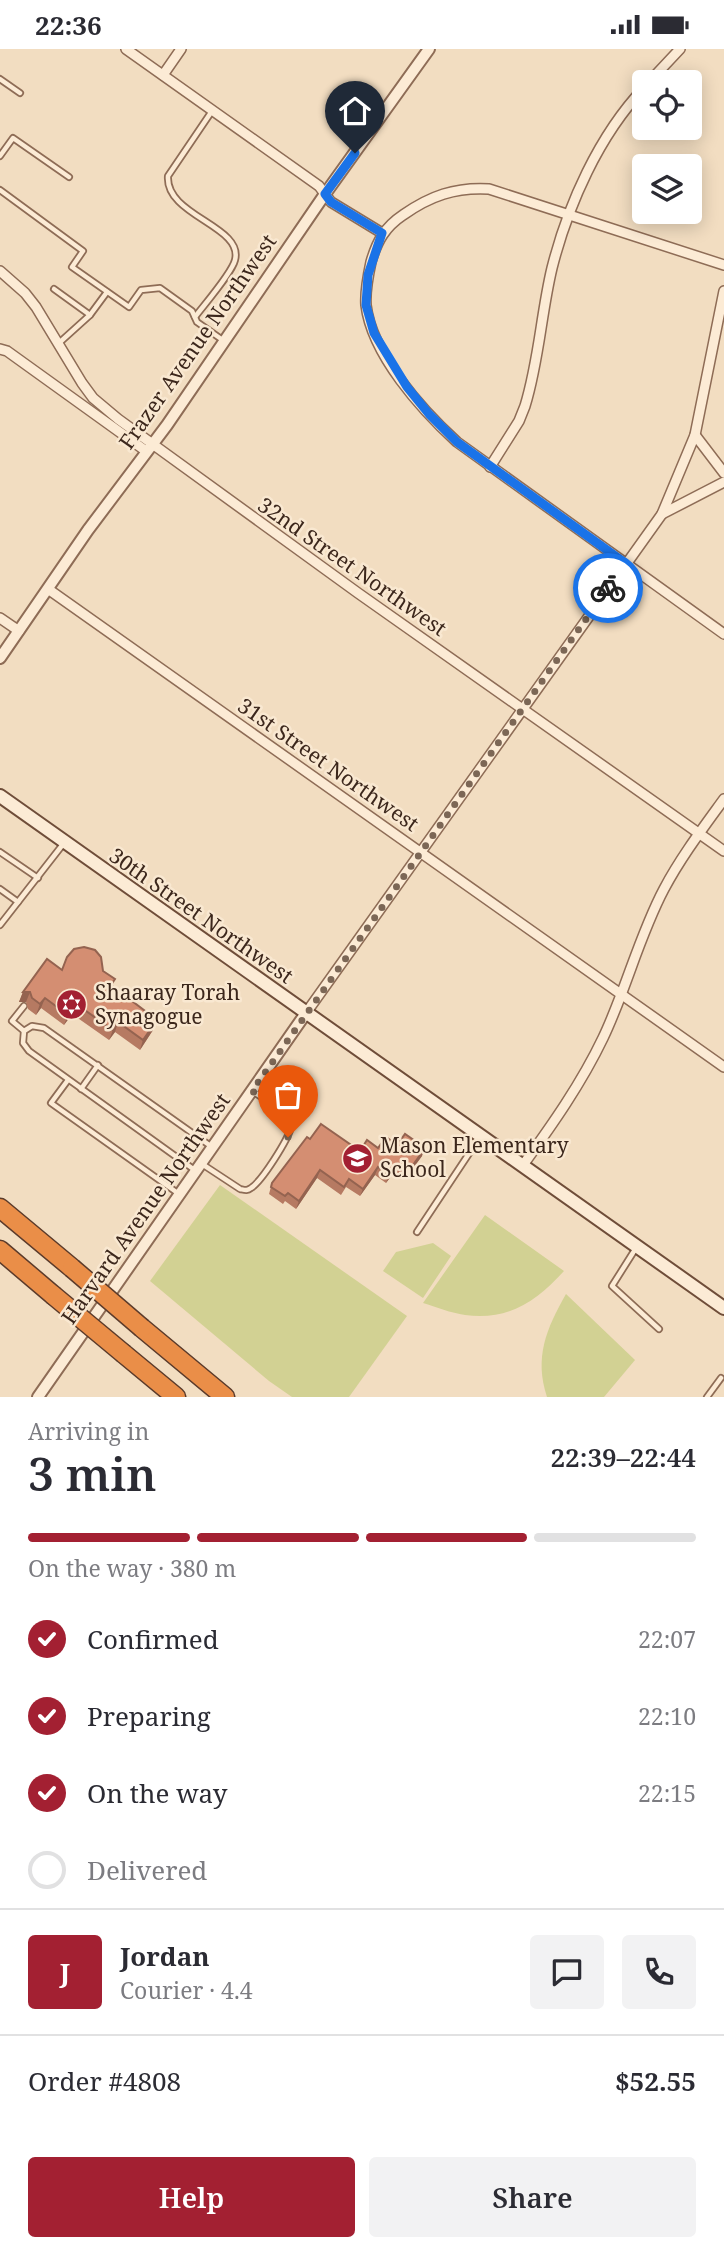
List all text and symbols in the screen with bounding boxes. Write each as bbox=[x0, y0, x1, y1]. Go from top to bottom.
text: 22:36 bbox=[35, 7, 102, 43]
map controls bbox=[632, 70, 702, 224]
button: locate bbox=[632, 70, 702, 140]
pin bbox=[325, 81, 385, 153]
icon: home bbox=[336, 92, 374, 130]
button: layers bbox=[632, 154, 702, 224]
street label: Frazer Avenue Northwest bbox=[112, 228, 282, 455]
street label: 32nd Street Northwest bbox=[253, 490, 453, 642]
courier bbox=[573, 553, 643, 623]
icon: bike bbox=[589, 569, 627, 607]
street label: 31st Street Northwest bbox=[233, 691, 425, 837]
street label: 30th Street Northwest bbox=[104, 841, 299, 989]
place label: Shaaray Torah Synagogue bbox=[95, 978, 240, 1030]
synagogue icon: Shaaray Torah Synagogue bbox=[55, 988, 89, 1022]
pin bbox=[258, 1065, 318, 1137]
icon: bag bbox=[269, 1076, 307, 1114]
street label: Harvard Avenue Northwest bbox=[55, 1087, 236, 1330]
place label: Mason Elementary School bbox=[380, 1131, 569, 1183]
school or university icon: Mason Elementary School bbox=[340, 1141, 374, 1175]
text: Arriving in bbox=[28, 1415, 149, 1447]
text: 22:39–22:44 bbox=[550, 1439, 696, 1475]
text: 3 min bbox=[28, 1442, 156, 1504]
text: On the way · 380 m bbox=[28, 1552, 236, 1584]
icon: check bbox=[28, 1620, 66, 1658]
text: Confirmed bbox=[87, 1621, 219, 1657]
text: 22:07 bbox=[638, 1623, 696, 1655]
icon: check bbox=[28, 1697, 66, 1735]
text: Preparing bbox=[87, 1698, 211, 1734]
text: 22:10 bbox=[638, 1700, 696, 1732]
icon: check bbox=[28, 1774, 66, 1812]
text: On the way bbox=[87, 1775, 227, 1811]
text: 22:15 bbox=[638, 1777, 696, 1809]
text: Delivered bbox=[87, 1852, 207, 1888]
button: chat bbox=[530, 1935, 604, 2009]
button: phone bbox=[622, 1935, 696, 2009]
text: Jordan bbox=[120, 1938, 210, 1974]
text: J bbox=[60, 1954, 70, 1990]
text: Courier · 4.4 bbox=[120, 1974, 253, 2006]
text: Order #4808 bbox=[28, 2063, 181, 2099]
text: $52.55 bbox=[615, 2063, 696, 2099]
button: Help bbox=[28, 2157, 355, 2237]
button: Share bbox=[369, 2157, 696, 2237]

